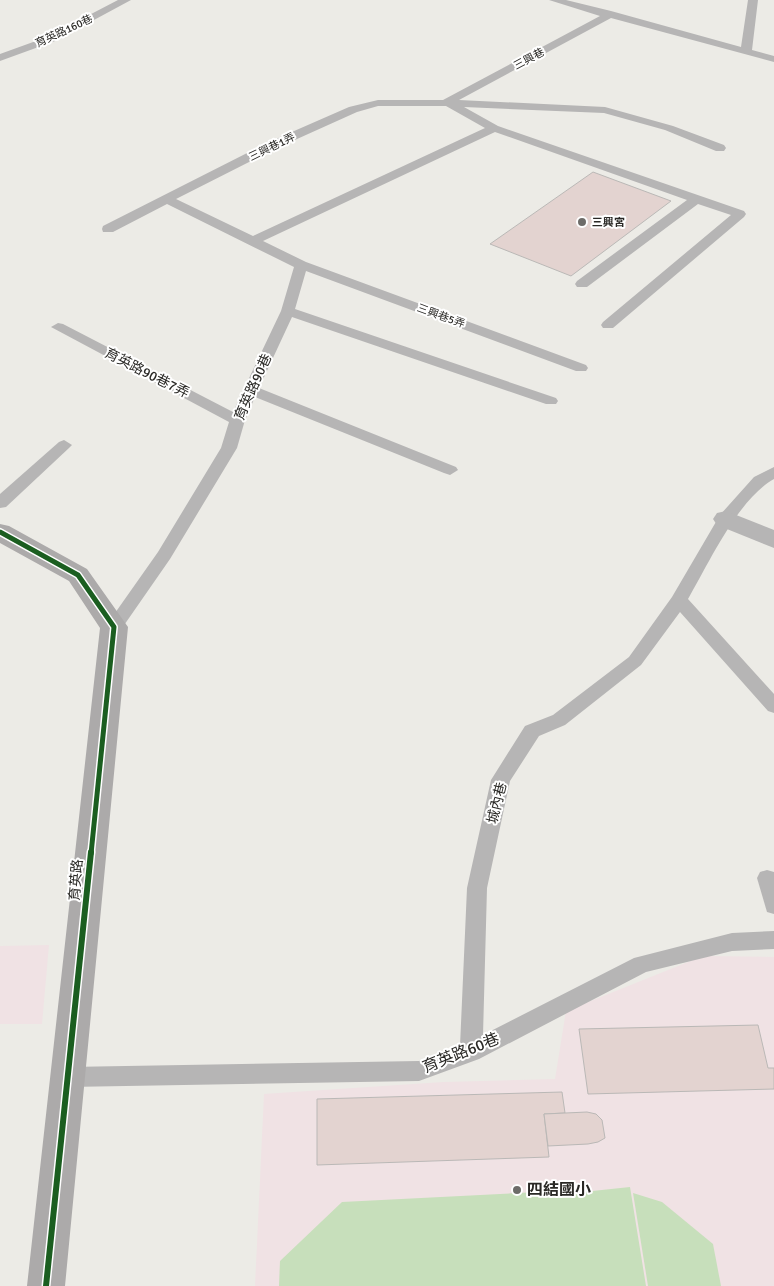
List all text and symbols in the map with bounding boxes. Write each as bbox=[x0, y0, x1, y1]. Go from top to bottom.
street label: 育英路160巷 bbox=[33, 12, 95, 50]
street label: 三興巷 bbox=[511, 46, 547, 72]
street label: 三興巷1弄 bbox=[247, 130, 297, 164]
marker: 三興宮 bbox=[576, 216, 588, 228]
place label: 三興宮 bbox=[592, 216, 625, 229]
street label: 三興巷5弄 bbox=[415, 301, 467, 331]
street label: 育英路90巷7弄 bbox=[102, 344, 192, 402]
street label: 育英路90巷 bbox=[231, 351, 275, 423]
street label: 城內巷 bbox=[484, 781, 510, 825]
street label: 育英路 bbox=[66, 858, 86, 902]
street label: 育英路60巷 bbox=[420, 1029, 502, 1077]
place label: 四結國小 bbox=[527, 1180, 591, 1200]
marker: 四結國小 bbox=[511, 1184, 523, 1196]

